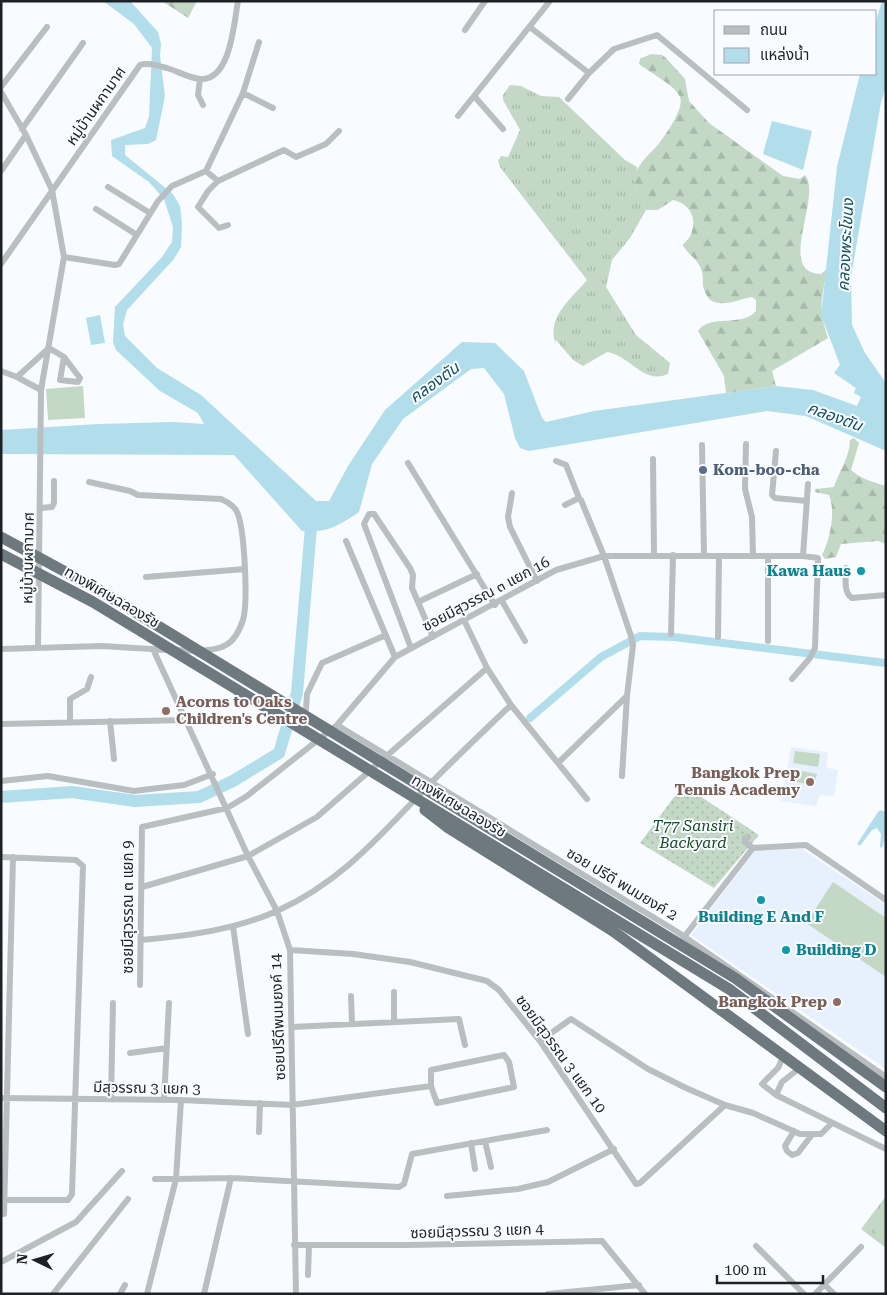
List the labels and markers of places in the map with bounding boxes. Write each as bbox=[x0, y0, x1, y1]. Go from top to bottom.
place label: Kom-boo-cha bbox=[713, 461, 820, 479]
marker: Kom-boo-cha bbox=[697, 464, 709, 476]
place label: Kawa Haus bbox=[767, 562, 851, 580]
marker: Kawa Haus bbox=[855, 565, 867, 577]
place label: Acorns to Oaks Children's Centre bbox=[176, 693, 307, 728]
marker: Acorns to Oaks Children's Centre bbox=[160, 705, 172, 717]
place label: Bangkok Prep Tennis Academy bbox=[674, 764, 800, 799]
marker: Bangkok Prep Tennis Academy bbox=[804, 776, 816, 788]
marker: Building E And F bbox=[755, 894, 767, 906]
place label: Building E And F bbox=[698, 908, 824, 926]
place label: Building D bbox=[796, 941, 877, 959]
marker: Building D bbox=[780, 944, 792, 956]
place label: Bangkok Prep bbox=[718, 993, 827, 1011]
marker: Bangkok Prep bbox=[831, 996, 843, 1008]

